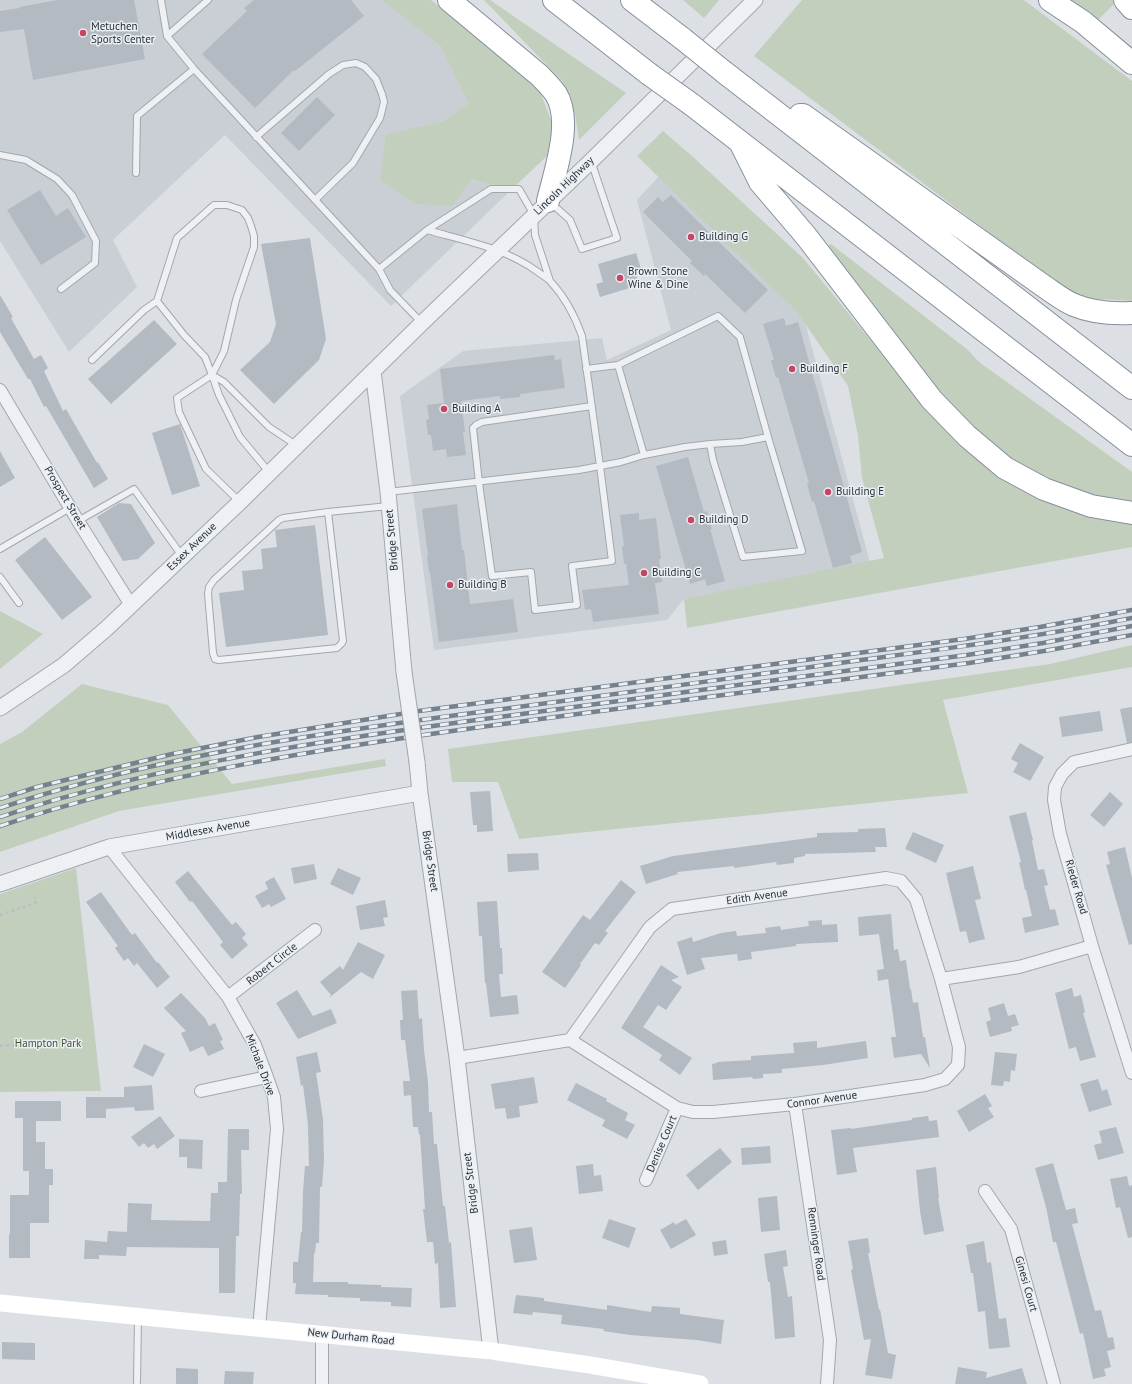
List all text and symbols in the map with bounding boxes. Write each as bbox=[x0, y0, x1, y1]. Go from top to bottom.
place label: Metuchen Sports Center bbox=[91, 20, 154, 46]
marker: Metuchen Sports Center bbox=[78, 28, 88, 38]
street label: Lincoln Highway bbox=[531, 154, 597, 218]
place label: Building G bbox=[699, 230, 748, 244]
marker: Building G bbox=[686, 232, 696, 242]
place label: Brown Stone Wine & Dine bbox=[628, 265, 688, 291]
marker: Brown Stone Wine & Dine bbox=[615, 273, 625, 283]
place label: Building F bbox=[800, 362, 848, 376]
marker: Building F bbox=[787, 364, 797, 374]
place label: Building A bbox=[452, 402, 501, 416]
marker: Building A bbox=[439, 404, 449, 414]
street label: Prospect Street bbox=[41, 464, 89, 532]
place label: Building E bbox=[836, 485, 884, 499]
marker: Building E bbox=[823, 487, 833, 497]
street label: Bridge Street bbox=[383, 509, 401, 571]
place label: Building D bbox=[699, 513, 748, 527]
marker: Building D bbox=[686, 515, 696, 525]
street label: Essex Avenue bbox=[165, 520, 219, 574]
place label: Building C bbox=[652, 566, 701, 580]
marker: Building C bbox=[639, 568, 649, 578]
place label: Building B bbox=[458, 578, 507, 592]
marker: Building B bbox=[445, 580, 455, 590]
street label: Middlesex Avenue bbox=[165, 816, 251, 844]
street label: Bridge Street bbox=[419, 830, 441, 892]
street label: Rieder Road bbox=[1062, 858, 1090, 916]
street label: Edith Avenue bbox=[725, 886, 789, 908]
street label: Robert Circle bbox=[244, 940, 300, 988]
street label: Michale Drive bbox=[242, 1033, 278, 1097]
park label: Hampton Park bbox=[15, 1037, 81, 1051]
street label: Connor Avenue bbox=[786, 1089, 858, 1111]
street label: Denise Court bbox=[644, 1114, 680, 1174]
street label: Bridge Street bbox=[461, 1152, 481, 1214]
street label: Renninger Road bbox=[804, 1206, 828, 1282]
street label: Ginesi Court bbox=[1012, 1255, 1040, 1313]
street label: New Durham Road bbox=[307, 1326, 395, 1348]

